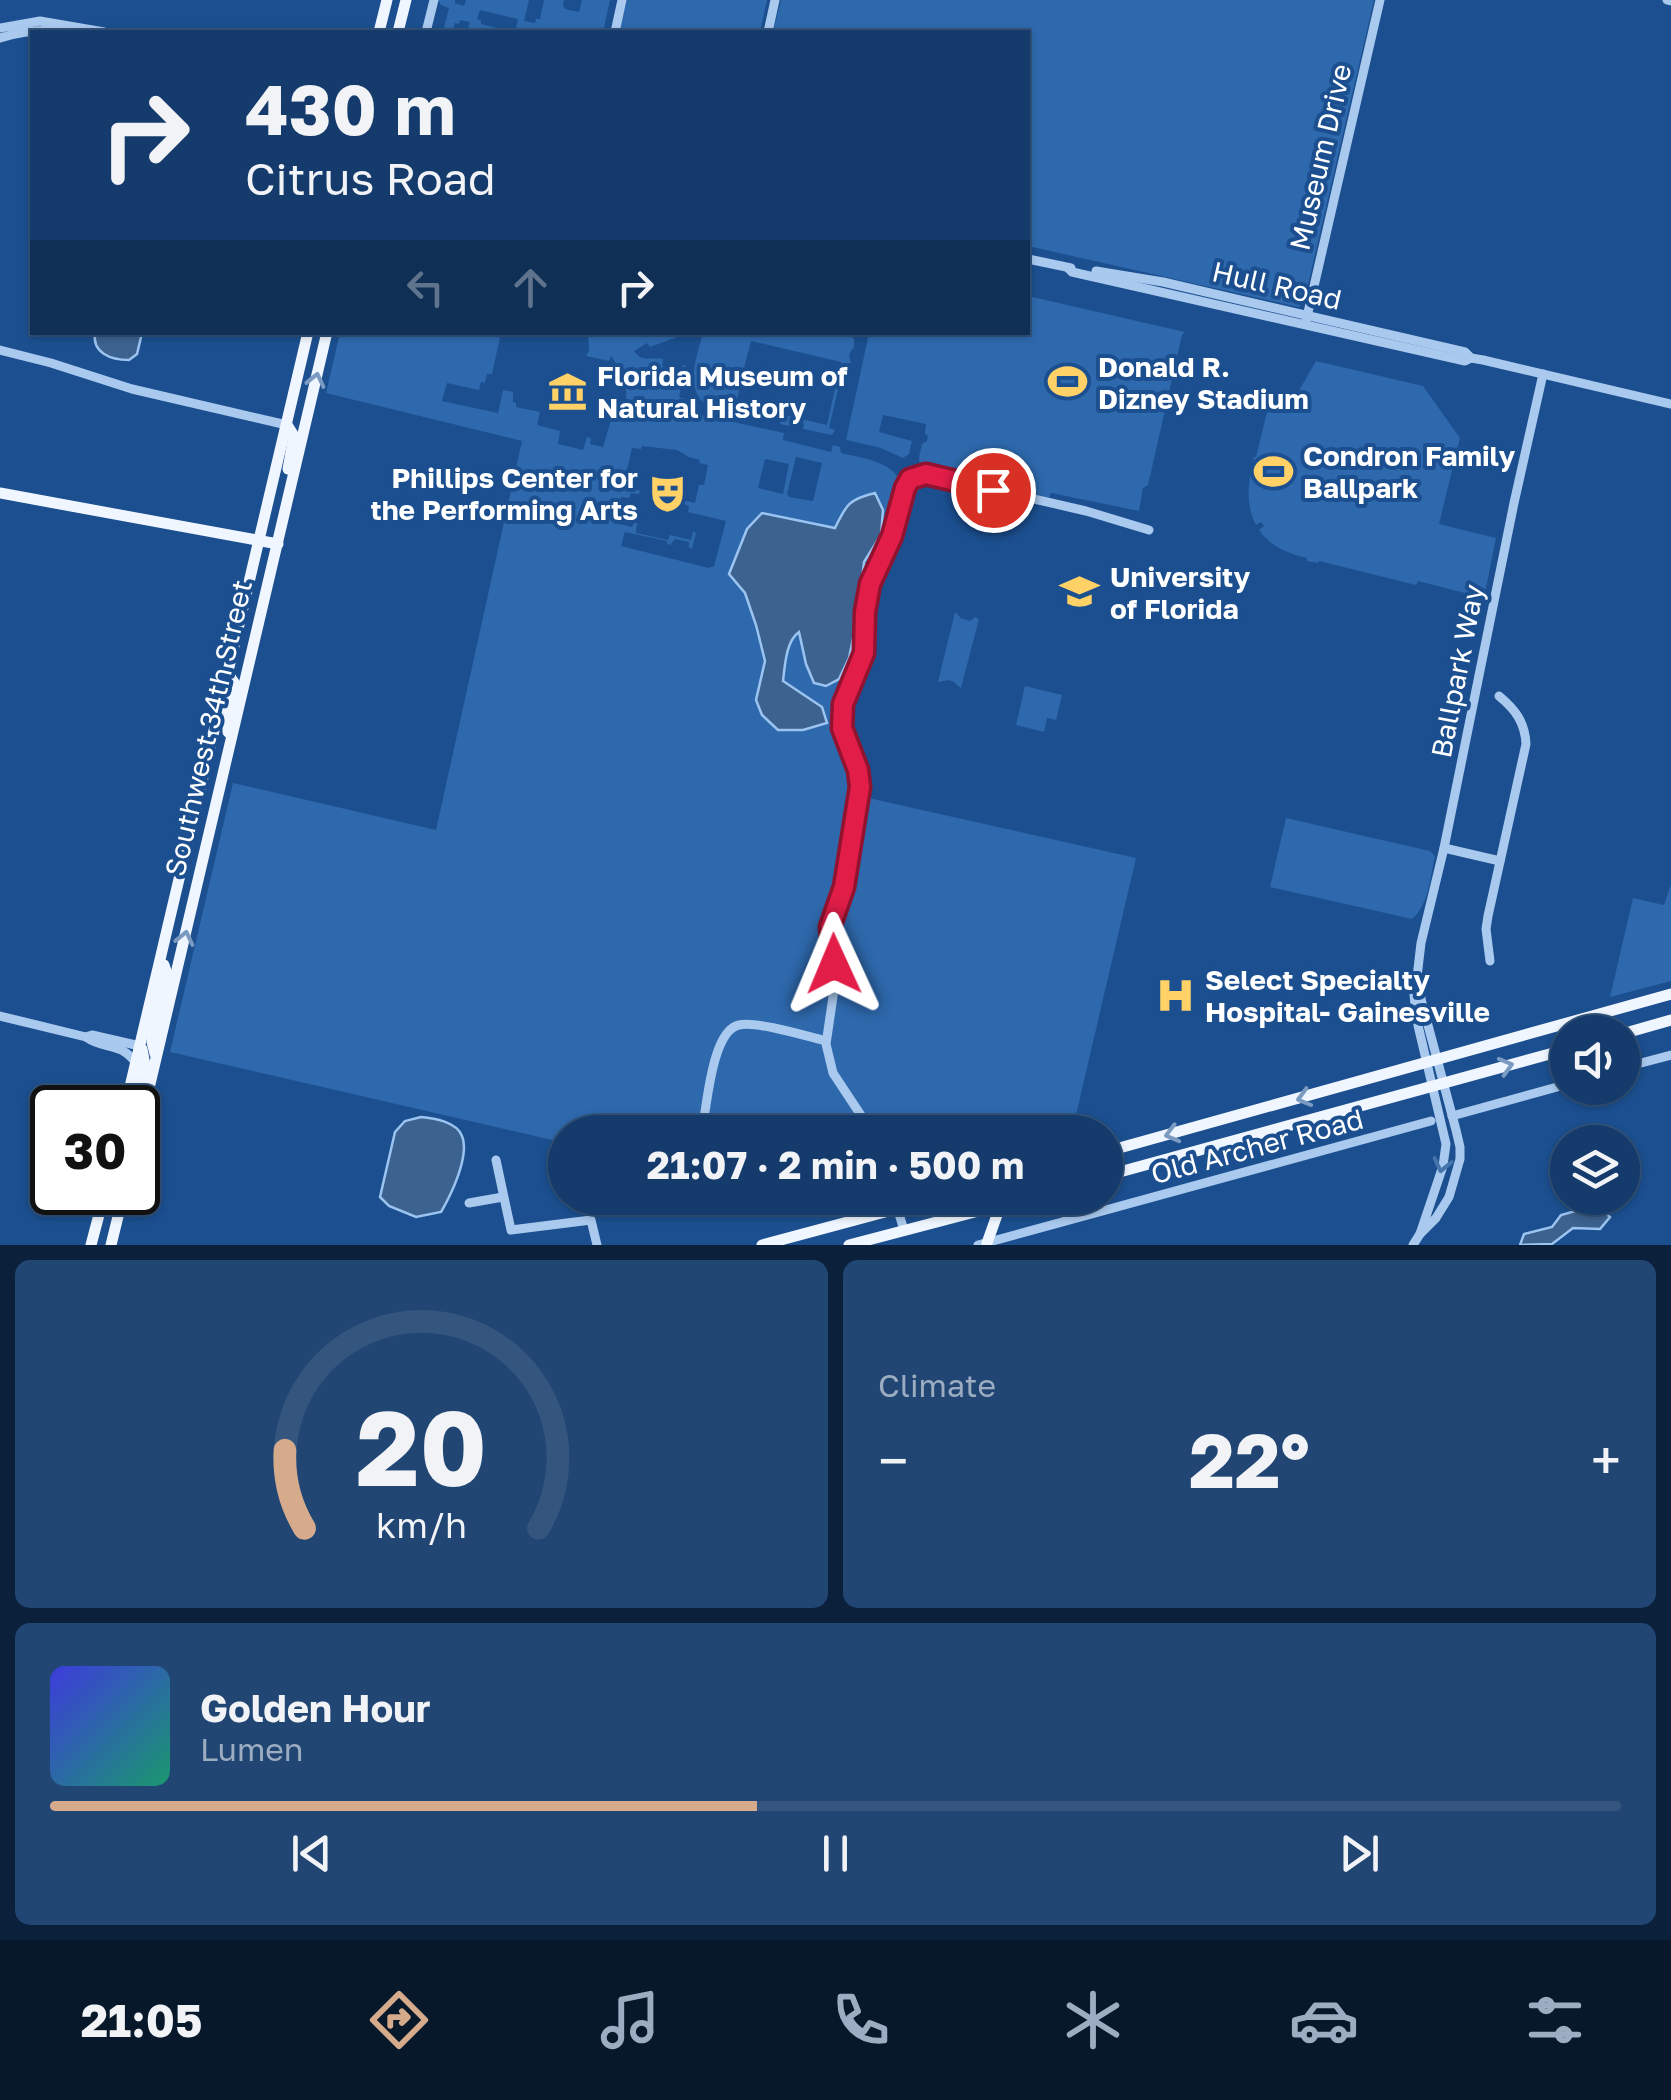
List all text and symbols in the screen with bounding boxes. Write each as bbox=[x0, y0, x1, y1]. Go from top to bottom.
street label: Museum Drive bbox=[1283, 61, 1357, 253]
text: 430 m bbox=[245, 66, 456, 150]
icon: right bbox=[80, 70, 210, 200]
text: Citrus Road bbox=[245, 151, 496, 205]
street label: Hull Road bbox=[1209, 254, 1345, 316]
icon: left bbox=[398, 260, 453, 315]
icon: ahead bbox=[503, 260, 558, 315]
icon: right bbox=[608, 260, 663, 315]
place label: Donald R. Dizney Stadium bbox=[1098, 350, 1309, 415]
place label: Florida Museum of Natural History bbox=[597, 359, 848, 424]
sports icon: Donald R. Dizney Stadium bbox=[1047, 361, 1089, 403]
museum icon: Florida Museum of Natural History bbox=[546, 370, 588, 412]
one-way arrow bbox=[304, 372, 325, 389]
place label: Condron Family Ballpark bbox=[1303, 439, 1515, 504]
pin bbox=[951, 448, 1036, 533]
sports icon: Condron Family Ballpark bbox=[1252, 450, 1294, 492]
place label: Phillips Center for the Performing Arts bbox=[370, 461, 638, 526]
icon: arrive bbox=[966, 463, 1021, 518]
theatre icon: Phillips Center for the Performing Arts bbox=[647, 472, 689, 514]
place label: University of Florida bbox=[1110, 560, 1251, 625]
school or university icon: University of Florida bbox=[1059, 571, 1101, 613]
street label: Southwest 34th Street bbox=[158, 577, 258, 879]
street label: Ballpark Way bbox=[1424, 581, 1490, 761]
position arrow bbox=[782, 912, 886, 1016]
one-way arrow bbox=[173, 930, 194, 947]
place label: Select Specialty Hospital- Gainesville bbox=[1205, 963, 1490, 1028]
hospital icon: Select Specialty Hospital- Gainesville bbox=[1154, 974, 1196, 1016]
map controls bbox=[1550, 1015, 1640, 1215]
button: sound bbox=[1550, 1015, 1640, 1105]
one-way arrow bbox=[1497, 1057, 1514, 1078]
speed limit sign: 30 bbox=[30, 1085, 160, 1215]
one-way arrow bbox=[1296, 1086, 1313, 1107]
street label: Old Archer Road bbox=[1147, 1102, 1367, 1190]
one-way arrow bbox=[1164, 1122, 1181, 1143]
button: layers bbox=[1550, 1125, 1640, 1215]
text: 21:07 · 2 min · 500 m bbox=[647, 1142, 1024, 1187]
one-way arrow bbox=[1433, 1156, 1454, 1173]
text: Climate bbox=[878, 1366, 996, 1404]
text: 20 bbox=[356, 1384, 487, 1509]
text: 22° bbox=[1189, 1414, 1310, 1505]
text: − bbox=[878, 1427, 908, 1493]
text: + bbox=[1591, 1427, 1621, 1493]
text: km/h bbox=[376, 1503, 467, 1546]
text: Golden Hour bbox=[200, 1685, 431, 1730]
text: Lumen bbox=[200, 1730, 304, 1768]
icon: previous bbox=[284, 1826, 339, 1881]
icon: pause bbox=[808, 1826, 863, 1881]
icon: next bbox=[1332, 1826, 1387, 1881]
icon: directions bbox=[364, 1985, 434, 2055]
icon: music bbox=[595, 1985, 665, 2055]
icon: phone bbox=[826, 1985, 896, 2055]
icon: climate bbox=[1058, 1985, 1128, 2055]
icon: car bbox=[1289, 1985, 1359, 2055]
icon: filters bbox=[1520, 1985, 1590, 2055]
text: 21:05 bbox=[81, 1993, 202, 2047]

